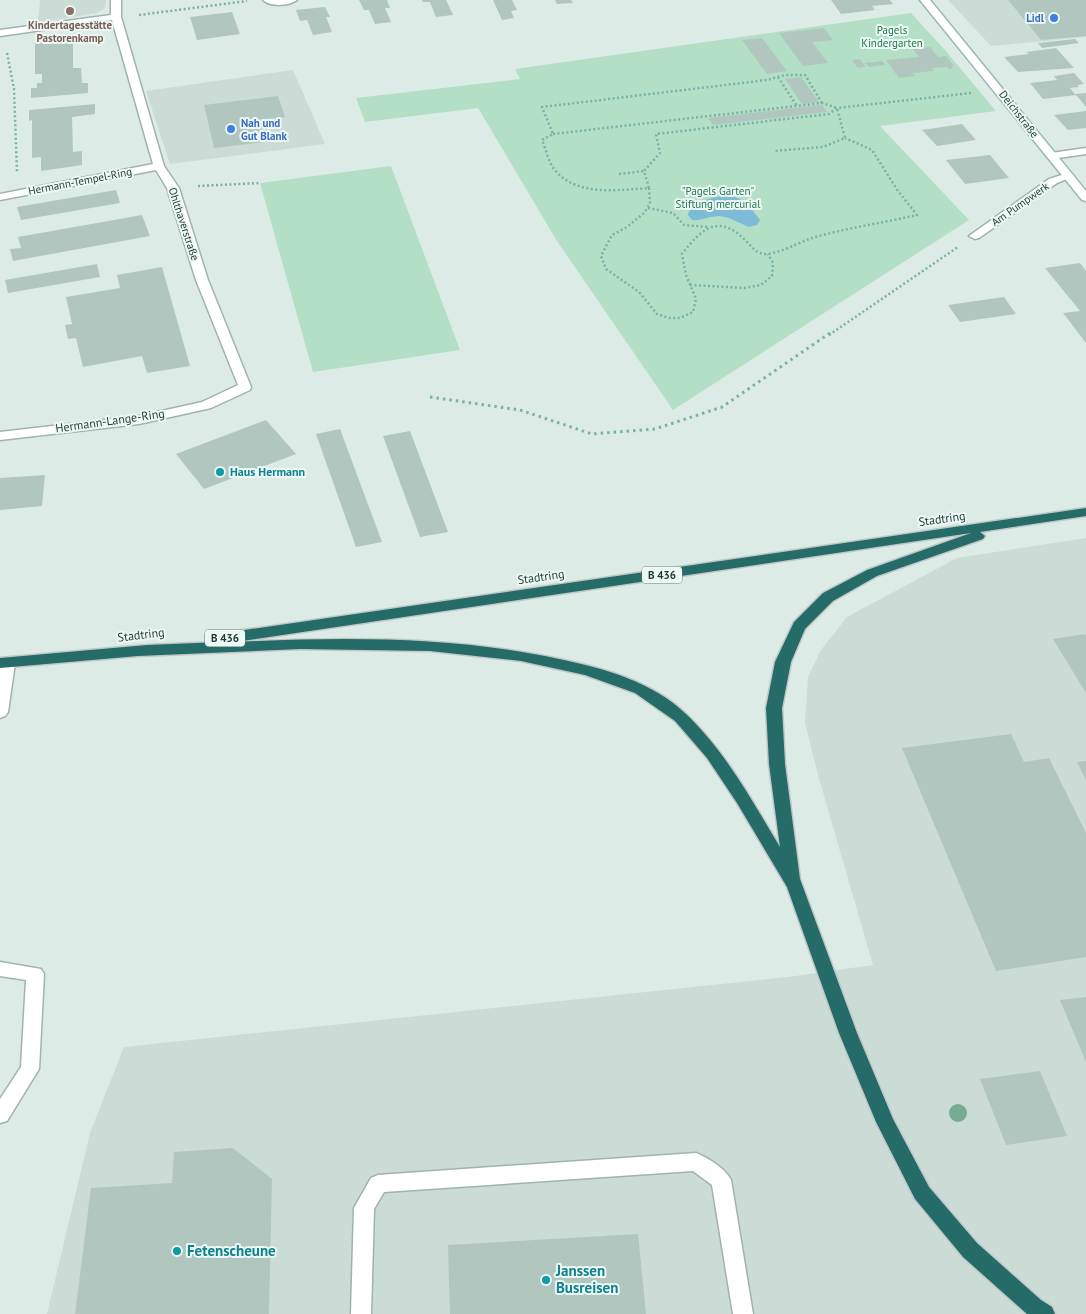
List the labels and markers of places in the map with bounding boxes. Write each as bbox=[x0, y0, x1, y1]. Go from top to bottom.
marker: Kindertagesstätte Pastorenkamp bbox=[64, 5, 76, 17]
place label: Lidl bbox=[1026, 11, 1045, 25]
marker: Lidl bbox=[1048, 12, 1060, 24]
place label: Kindertagesstätte Pastorenkamp bbox=[28, 18, 112, 45]
place label: Nah und Gut Blank bbox=[241, 116, 287, 143]
marker: Nah und Gut Blank bbox=[225, 123, 237, 135]
place label: Haus Hermann bbox=[230, 464, 305, 479]
marker: Haus Hermann bbox=[214, 466, 226, 478]
place label: Fetenscheune bbox=[187, 1241, 276, 1260]
marker: Fetenscheune bbox=[171, 1245, 183, 1257]
place label: Janssen Busreisen bbox=[555, 1261, 618, 1297]
marker: Janssen Busreisen bbox=[540, 1274, 552, 1286]

